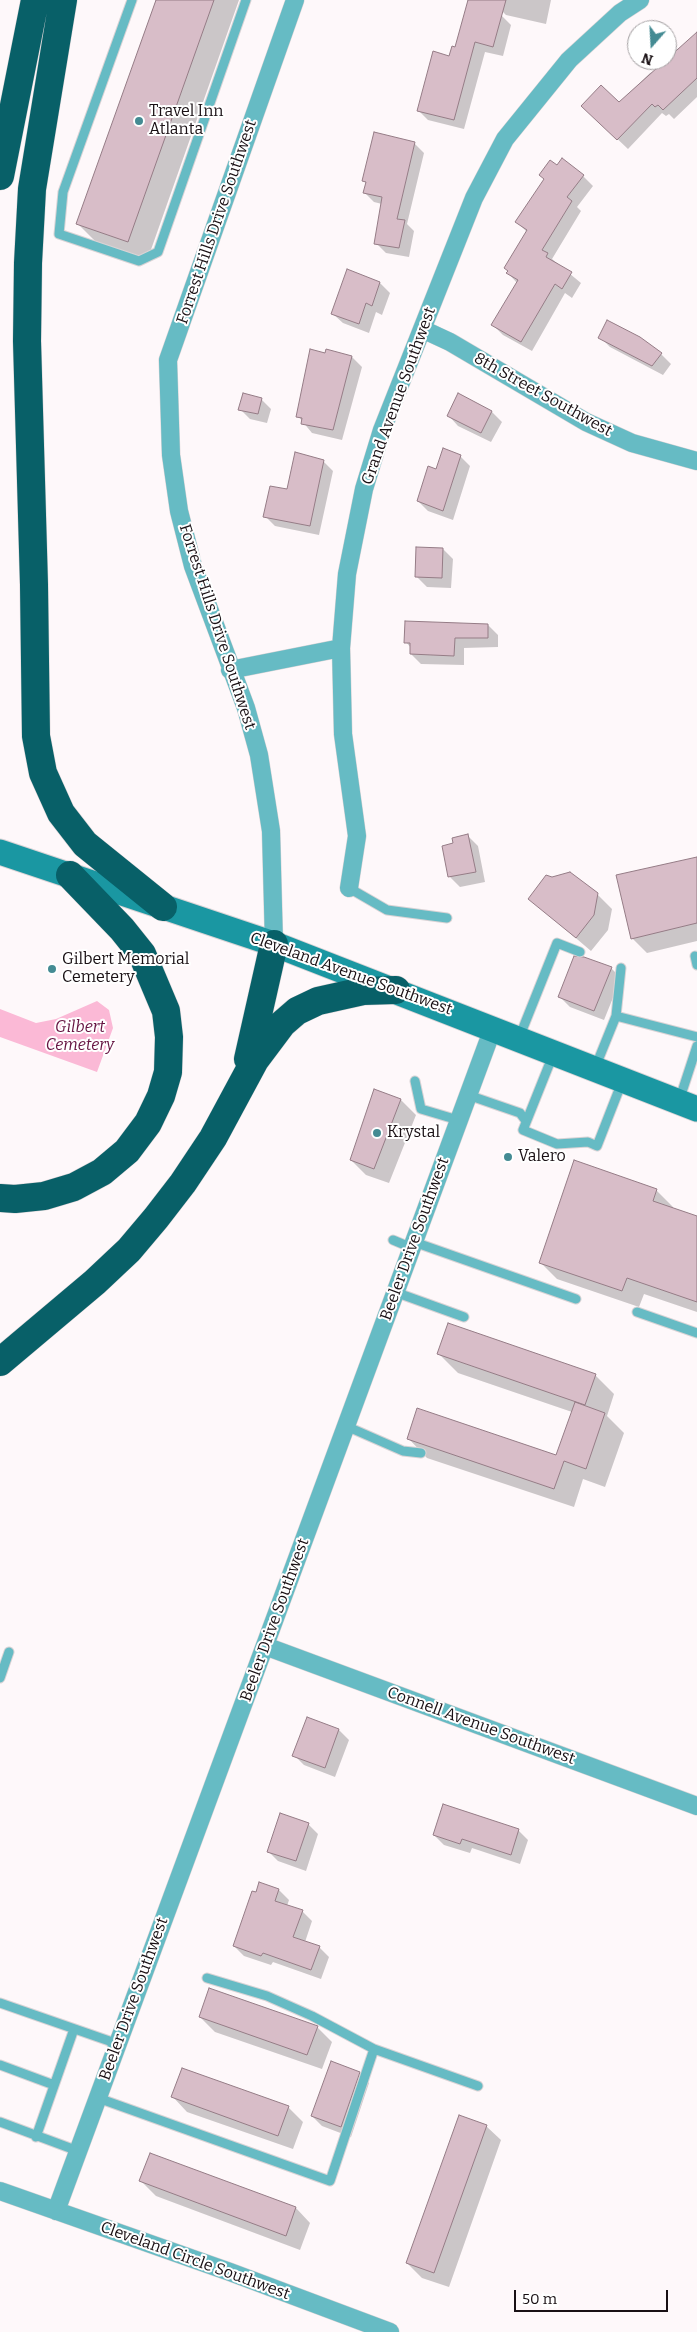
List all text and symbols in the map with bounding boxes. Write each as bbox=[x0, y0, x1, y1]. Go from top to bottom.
north arrow bbox=[627, 20, 677, 70]
text: N bbox=[639, 49, 655, 69]
place label: Travel Inn Atlanta bbox=[149, 102, 223, 140]
marker: Travel Inn Atlanta bbox=[133, 115, 145, 127]
street label: Forrest Hills Drive Southwest bbox=[173, 117, 261, 327]
street label: Grand Avenue Southwest bbox=[358, 304, 440, 488]
street label: 8th Street Southwest bbox=[471, 349, 615, 441]
street label: Forrest Hills Drive Southwest bbox=[175, 522, 259, 732]
street label: Cleveland Avenue Southwest bbox=[247, 928, 455, 1020]
place label: Gilbert Memorial Cemetery bbox=[62, 950, 189, 988]
marker: Gilbert Memorial Cemetery bbox=[46, 963, 58, 975]
park label: Gilbert Cemetery bbox=[46, 1018, 114, 1056]
place label: Krystal bbox=[387, 1123, 440, 1143]
marker: Krystal bbox=[371, 1127, 383, 1139]
place label: Valero bbox=[518, 1147, 566, 1167]
marker: Valero bbox=[502, 1151, 514, 1163]
street label: Beeler Drive Southwest bbox=[377, 1155, 453, 1323]
street label: Beeler Drive Southwest bbox=[237, 1536, 313, 1704]
street label: Connell Avenue Southwest bbox=[385, 1683, 577, 1769]
street label: Beeler Drive Southwest bbox=[96, 1915, 172, 2083]
street label: Cleveland Circle Southwest bbox=[98, 2218, 292, 2304]
scale bar bbox=[517, 2280, 671, 2312]
text: 50 m bbox=[522, 2290, 557, 2308]

